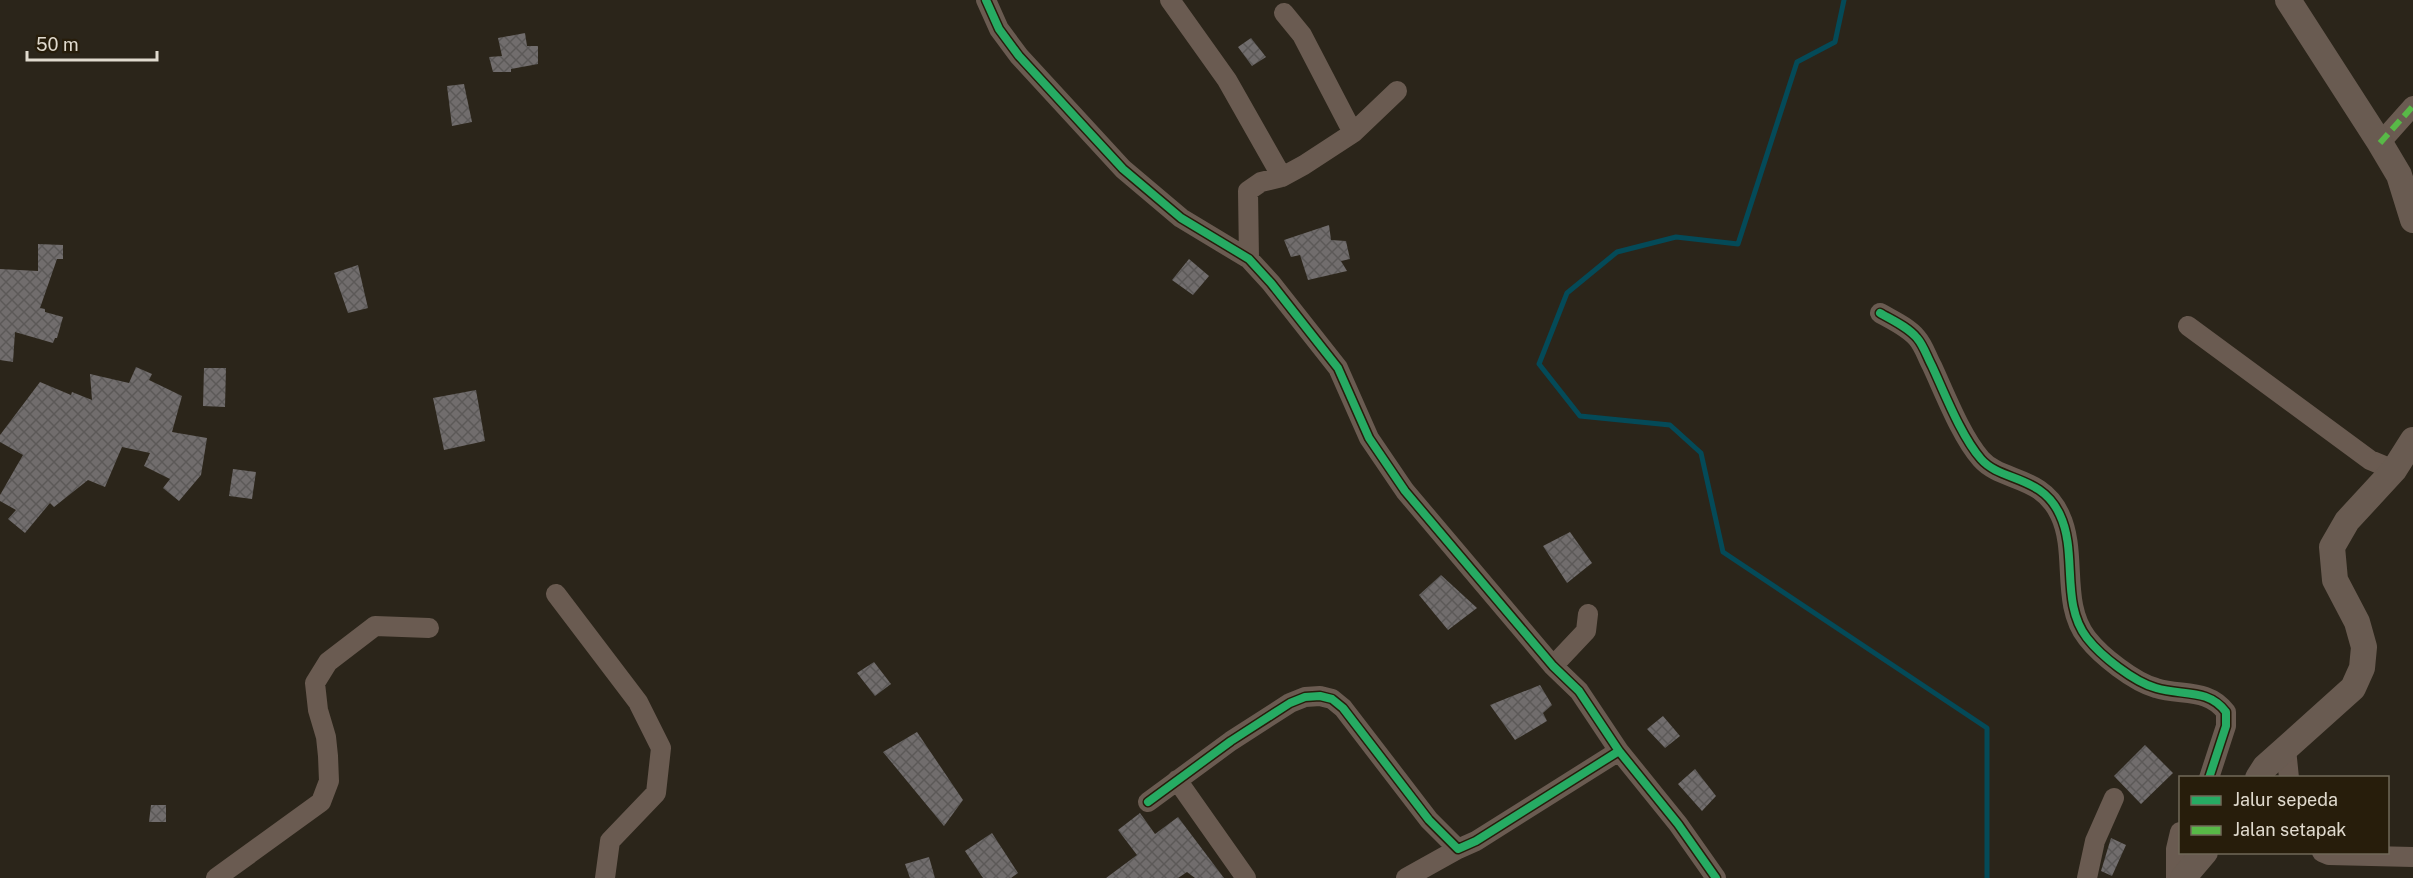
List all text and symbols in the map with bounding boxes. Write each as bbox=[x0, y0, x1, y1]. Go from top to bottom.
scale bar bbox=[27, 24, 158, 62]
text: 50 m bbox=[36, 34, 79, 55]
legend bbox=[2179, 776, 2389, 854]
text: Jalur sepeda bbox=[2233, 789, 2338, 810]
text: Jalan setapak bbox=[2233, 819, 2346, 840]

